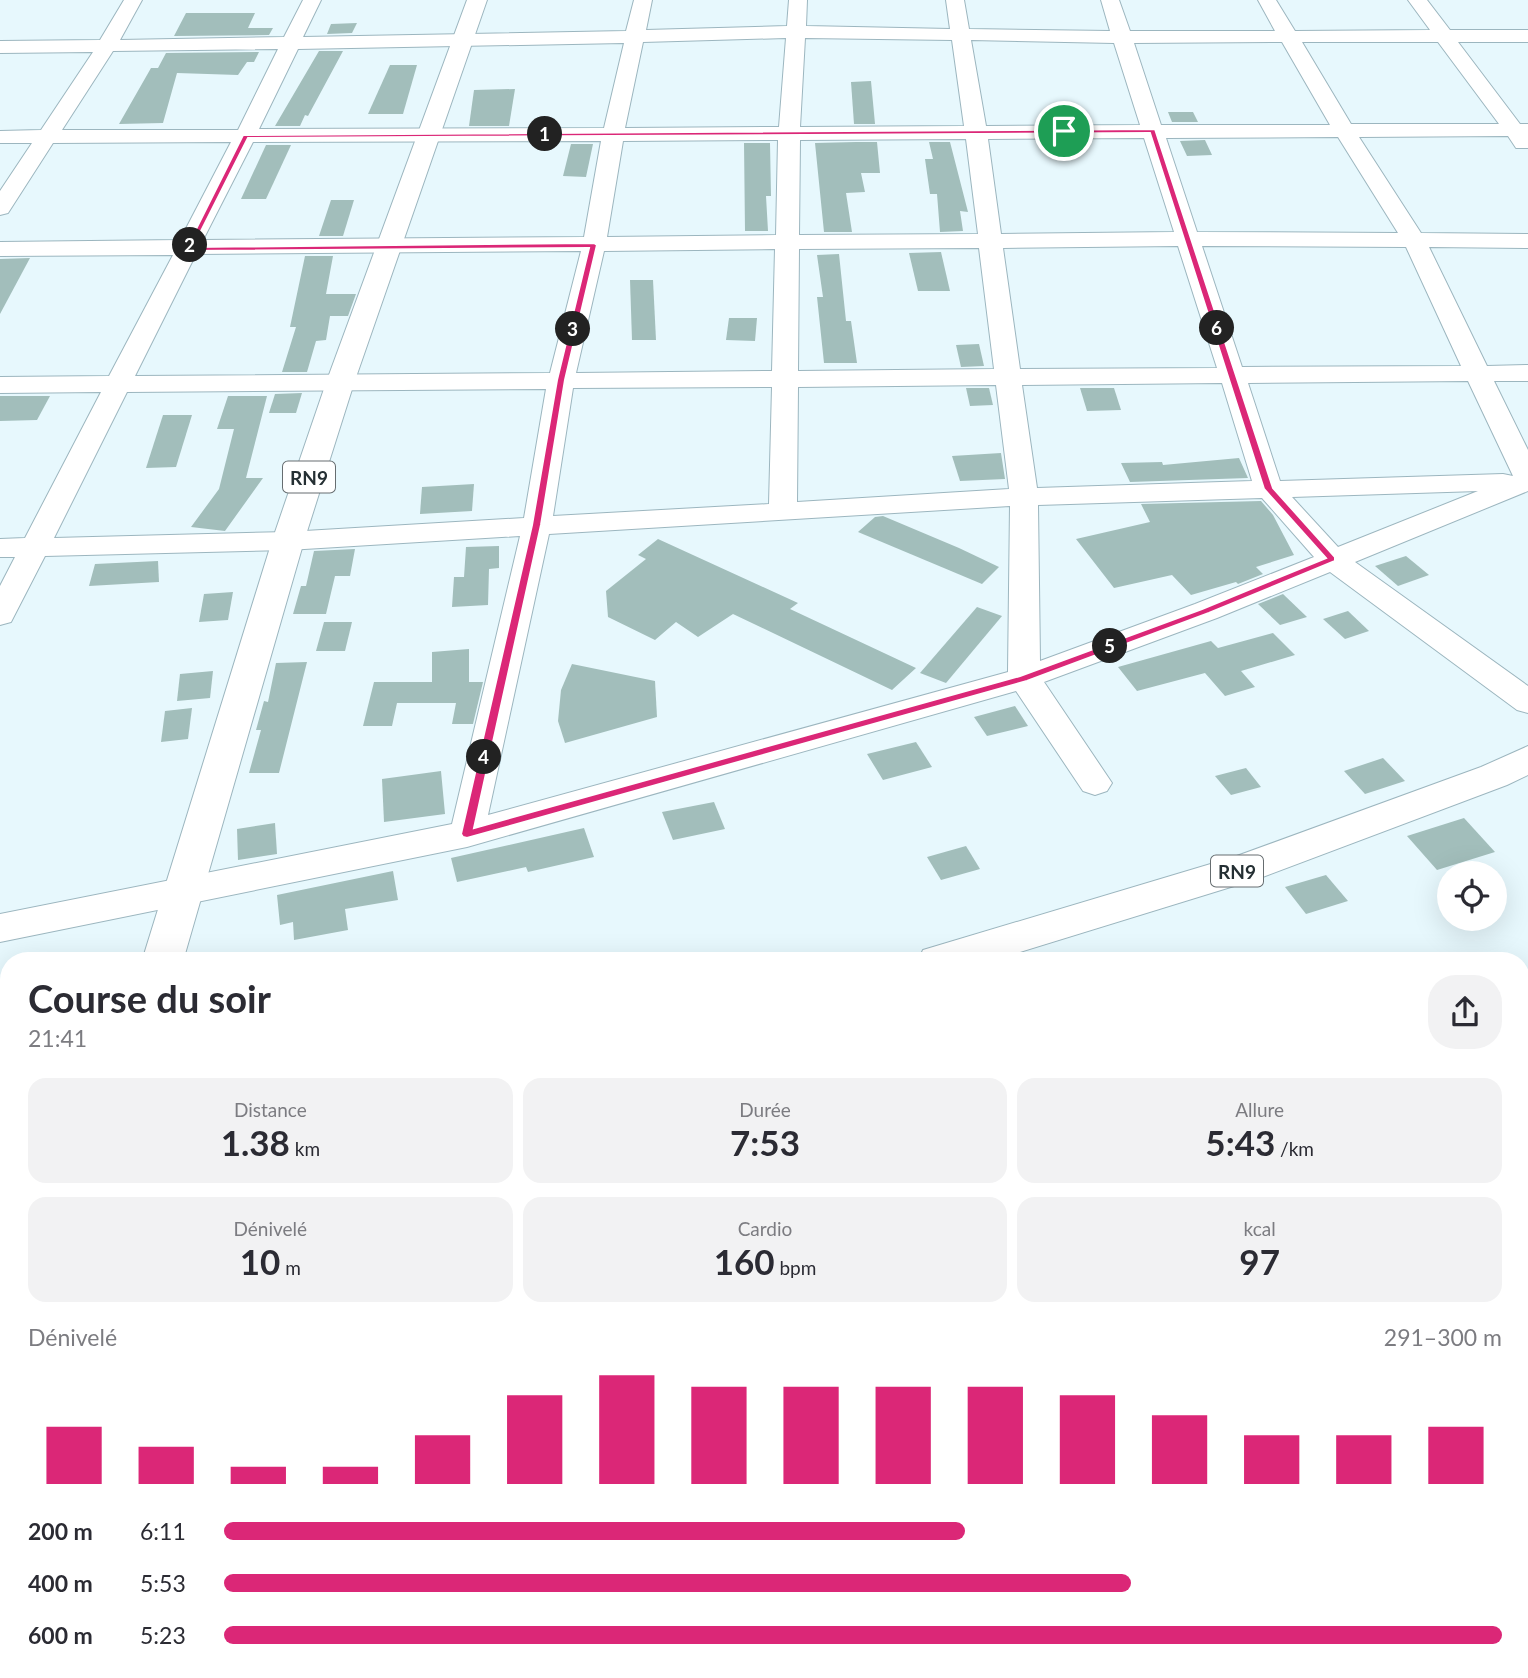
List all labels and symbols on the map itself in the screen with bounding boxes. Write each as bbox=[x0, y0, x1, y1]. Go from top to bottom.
pin bbox=[1034, 101, 1094, 161]
pin: 1 bbox=[528, 116, 562, 152]
pin: 2 bbox=[172, 228, 208, 262]
pin: 6 bbox=[1200, 310, 1234, 346]
pin: 3 bbox=[556, 312, 590, 346]
road number: RN9 bbox=[283, 462, 335, 492]
pin: 5 bbox=[1092, 628, 1128, 664]
pin: 4 bbox=[466, 740, 502, 774]
road number: RN9 bbox=[1211, 856, 1263, 886]

